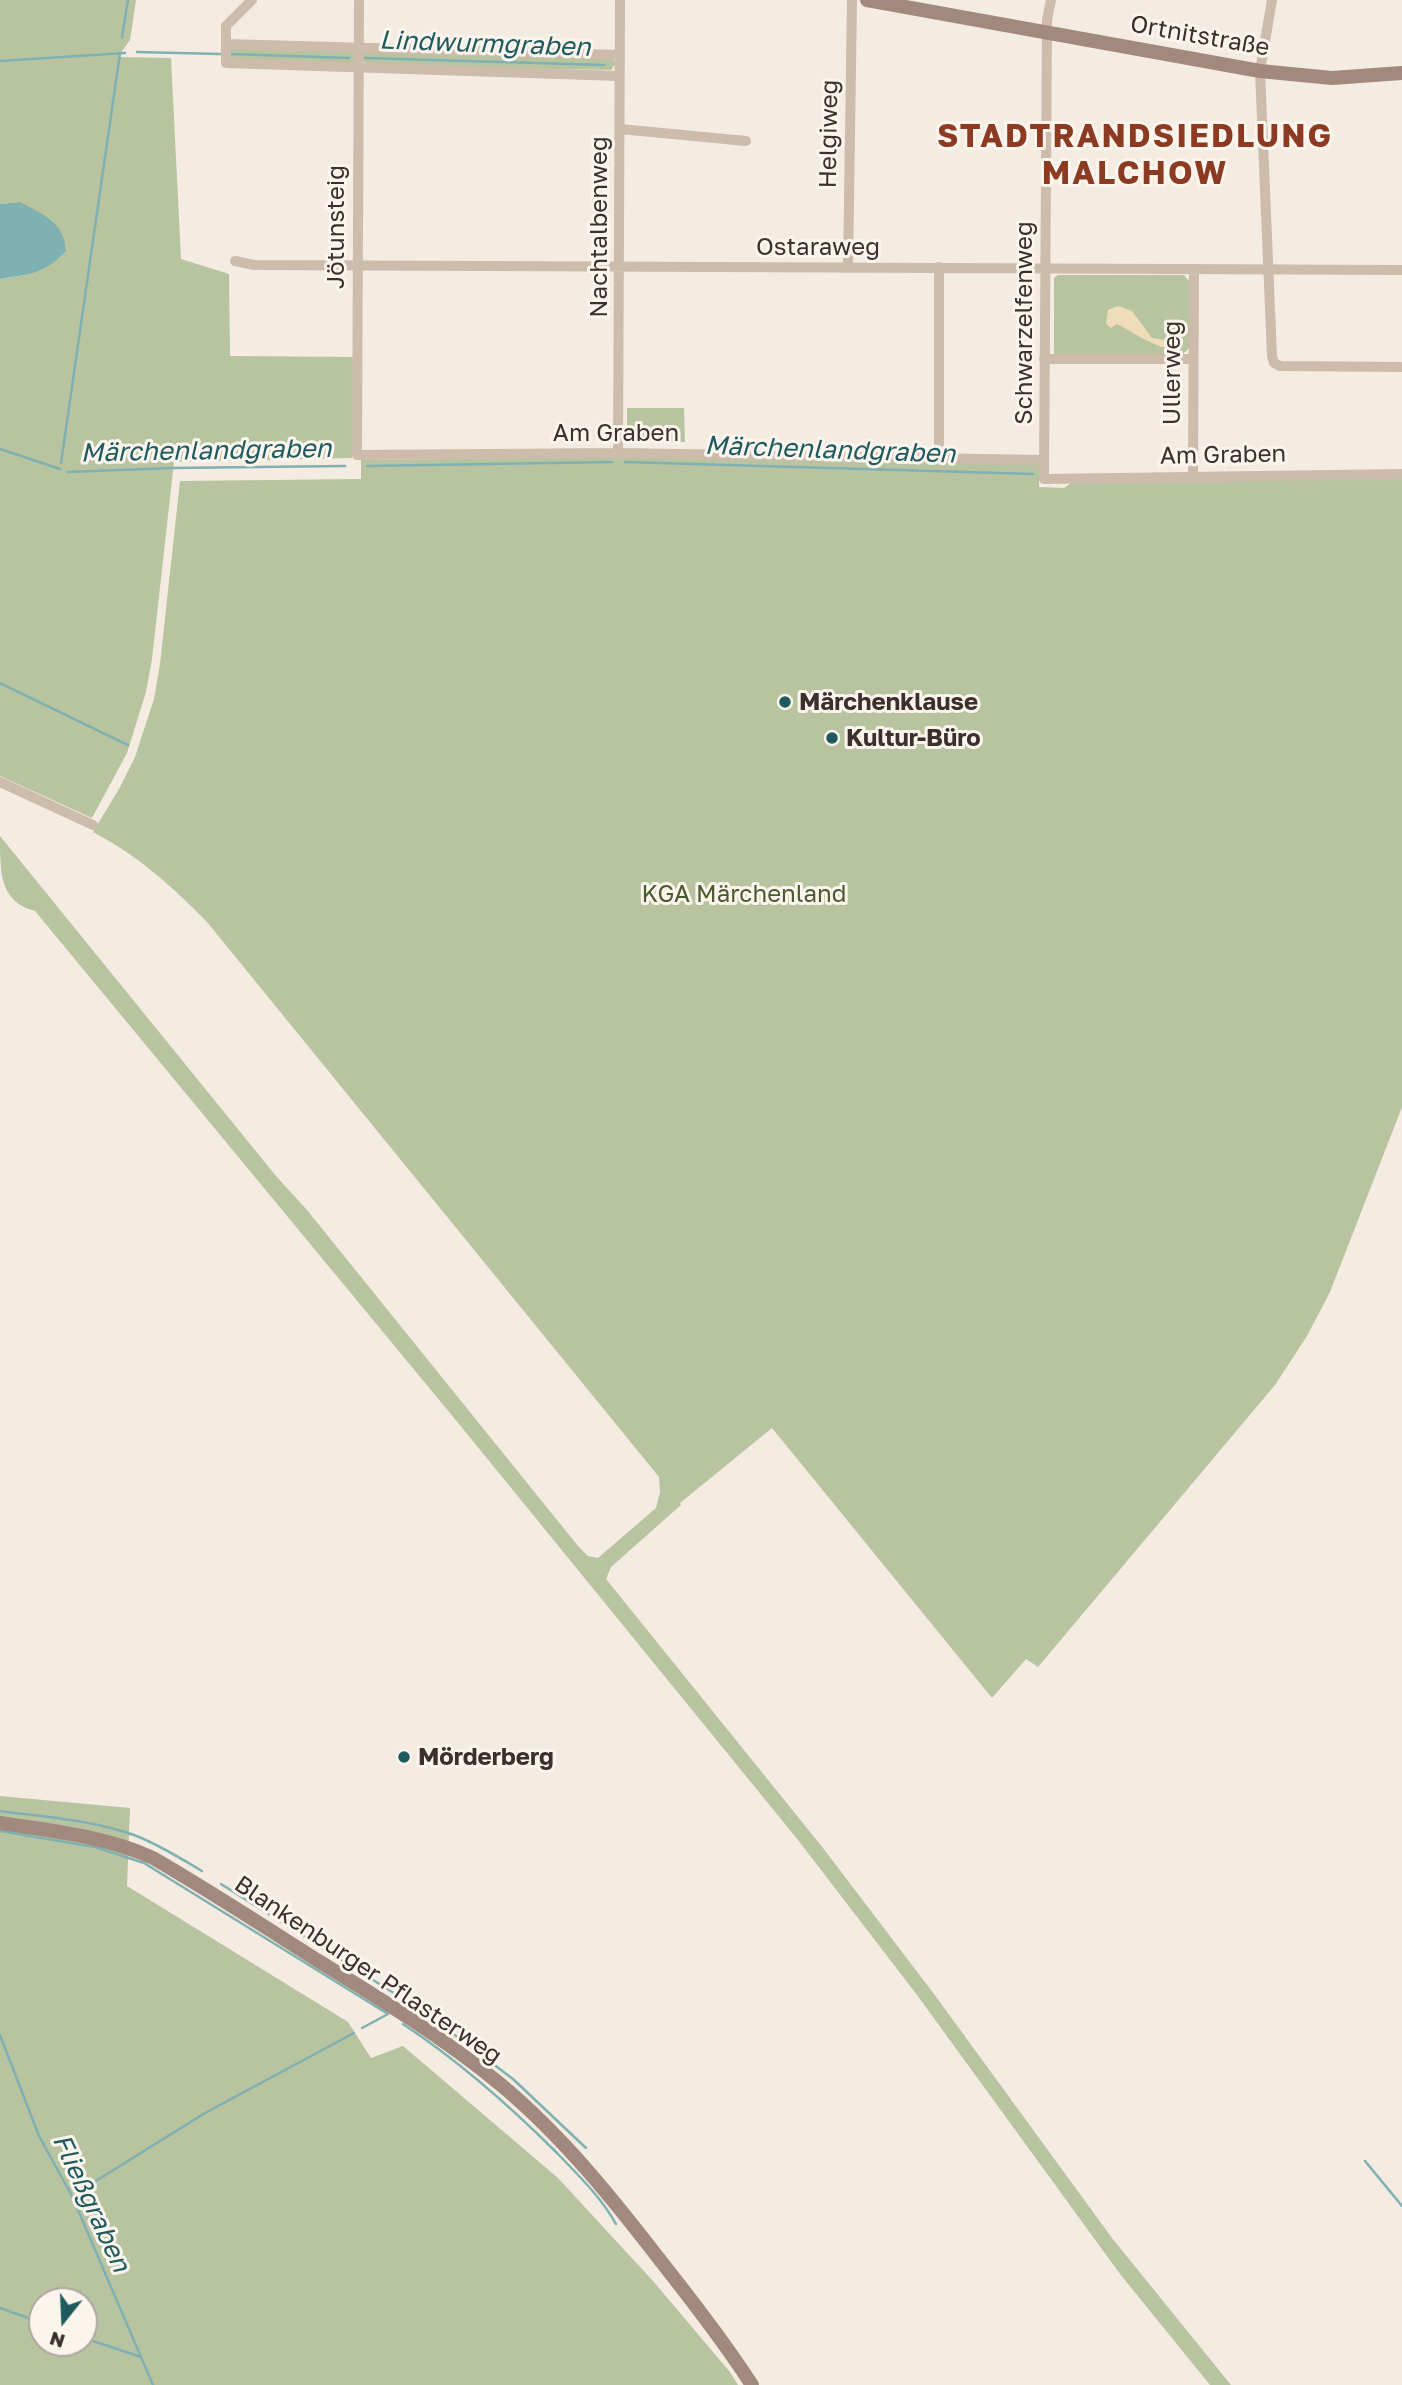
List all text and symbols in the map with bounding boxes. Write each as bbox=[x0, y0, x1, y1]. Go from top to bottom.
street label: Ortnitstraße bbox=[1128, 10, 1272, 62]
water label: Lindwurmgraben bbox=[379, 25, 591, 63]
street label: Helgiweg bbox=[814, 79, 844, 189]
district label: STADTRANDSIEDLUNG MALCHOW bbox=[939, 118, 1331, 193]
street label: Nachtalbenweg bbox=[585, 136, 613, 318]
street label: Jötunsteig bbox=[322, 165, 350, 289]
street label: Schwarzelfenweg bbox=[1010, 221, 1038, 425]
street label: Ostaraweg bbox=[756, 233, 880, 261]
street label: Ullerweg bbox=[1158, 321, 1186, 425]
street label: Am Graben bbox=[553, 419, 679, 447]
water label: Märchenlandgraben bbox=[704, 430, 956, 470]
water label: Märchenlandgraben bbox=[80, 433, 332, 469]
street label: Am Graben bbox=[1160, 439, 1286, 471]
place label: Märchenklause bbox=[799, 688, 978, 716]
marker: Märchenklause bbox=[777, 694, 793, 710]
place label: Kultur-Büro bbox=[846, 724, 981, 752]
marker: Kultur-Büro bbox=[824, 730, 840, 746]
park label: KGA Märchenland bbox=[641, 880, 847, 908]
place label: Mörderberg bbox=[418, 1743, 554, 1771]
marker: Mörderberg bbox=[396, 1749, 412, 1765]
street label: Blankenburger Pflasterweg bbox=[229, 1870, 507, 2070]
water label: Fließgraben bbox=[45, 2129, 137, 2277]
north arrow bbox=[28, 2287, 98, 2357]
text: N bbox=[47, 2327, 67, 2354]

